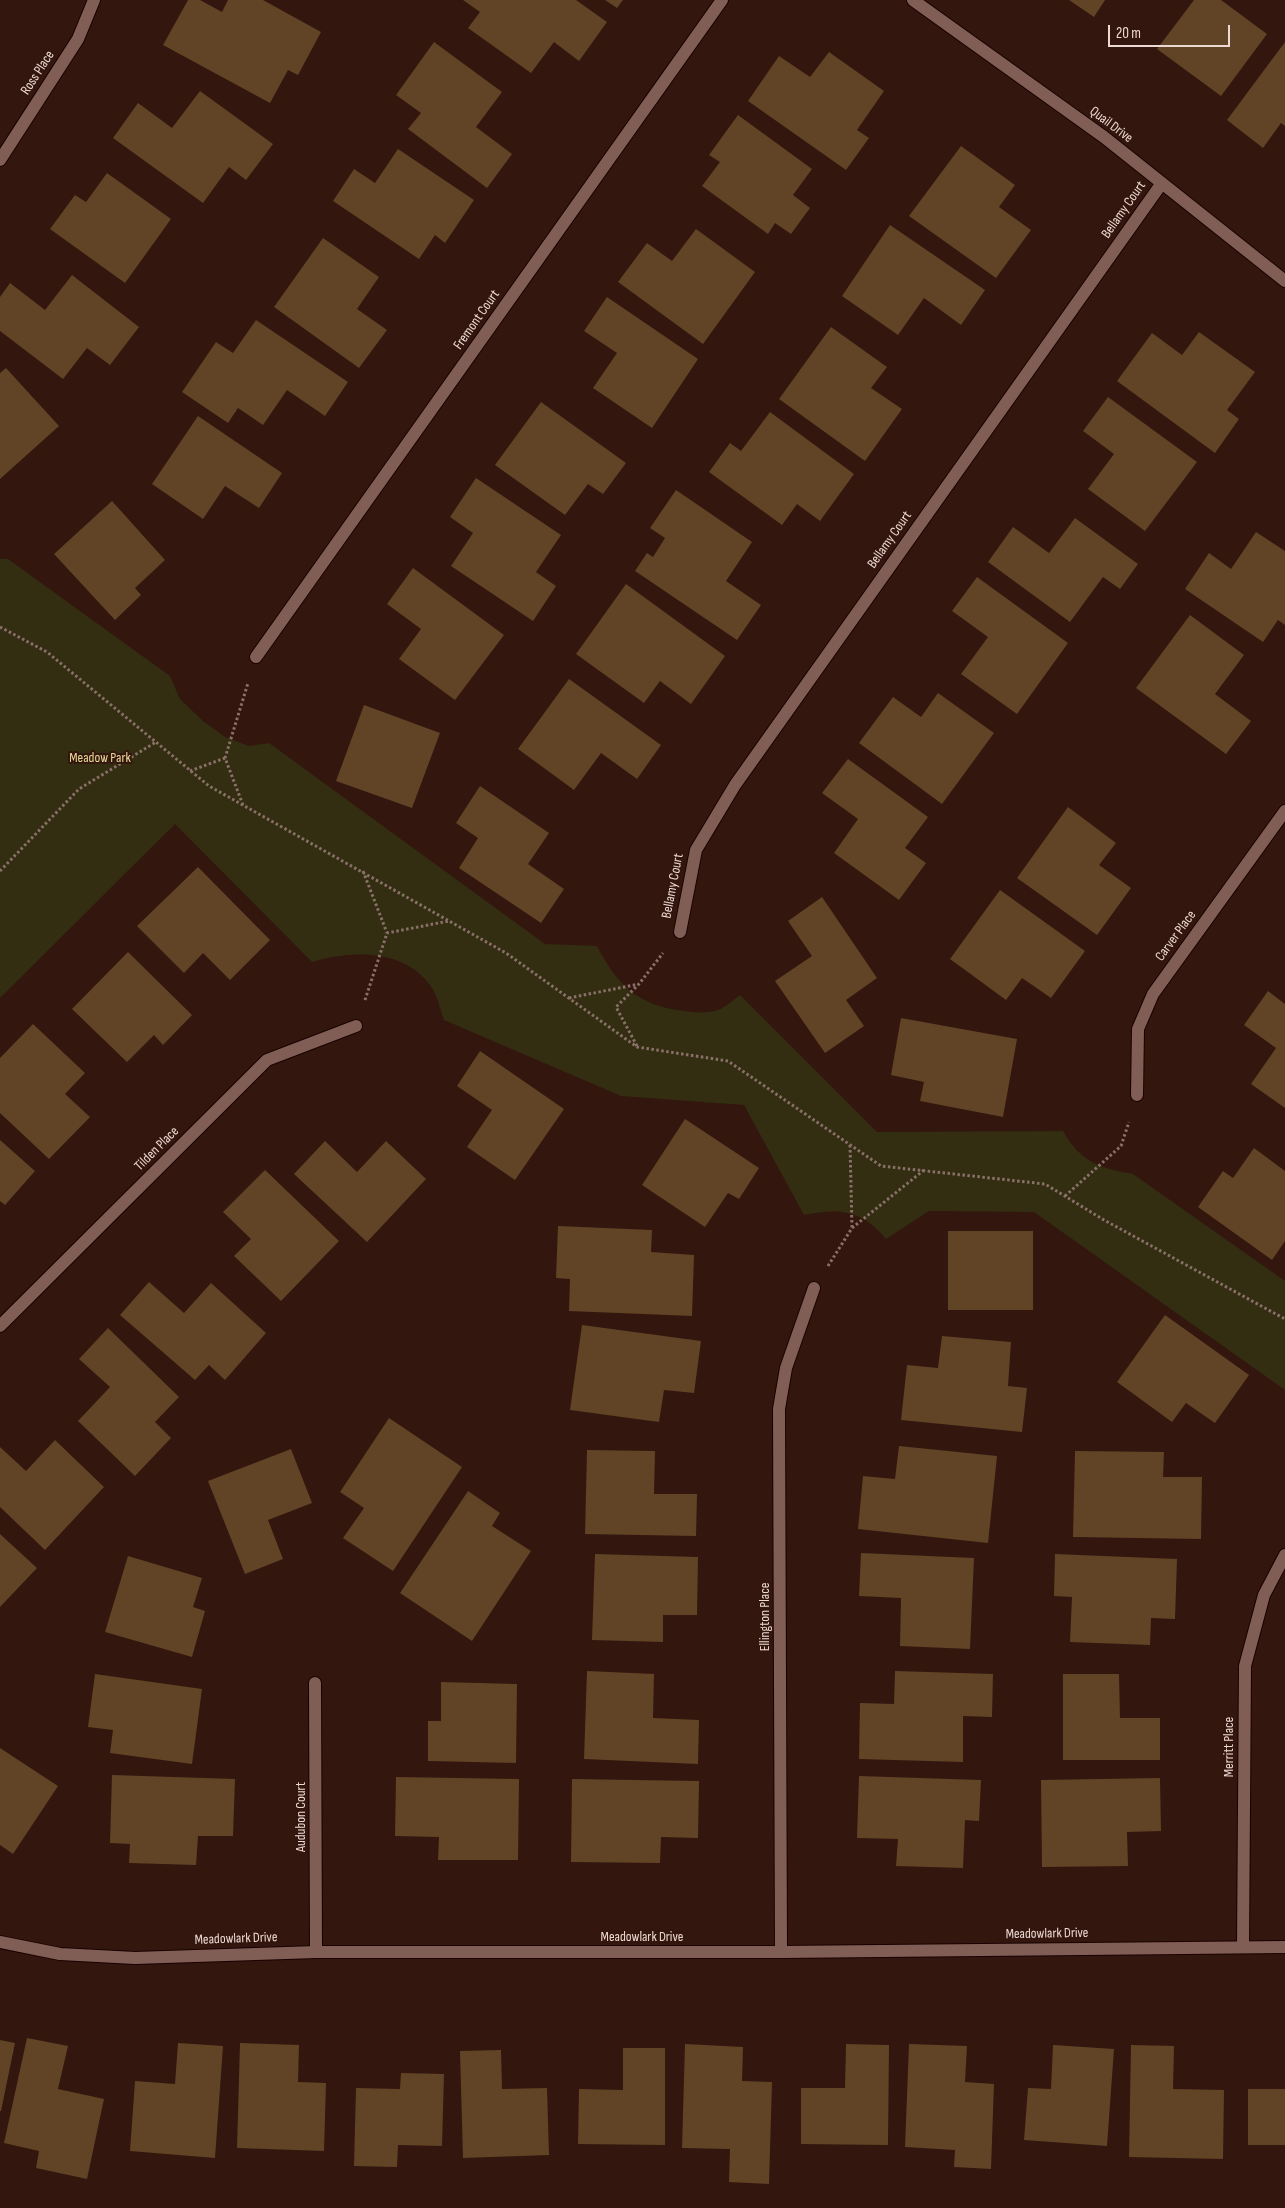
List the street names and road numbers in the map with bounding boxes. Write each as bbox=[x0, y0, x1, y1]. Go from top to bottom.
street label: Ross Place bbox=[18, 48, 58, 98]
street label: Quail Drive bbox=[1086, 103, 1136, 147]
street label: Bellamy Court bbox=[1098, 178, 1150, 242]
street label: Fremont Court bbox=[450, 287, 504, 353]
street label: Bellamy Court bbox=[864, 508, 916, 572]
street label: Bellamy Court bbox=[658, 852, 688, 920]
street label: Carver Place bbox=[1152, 907, 1200, 965]
street label: Tilden Place bbox=[131, 1123, 183, 1175]
street label: Ellington Place bbox=[757, 1583, 773, 1651]
street label: Merritt Place bbox=[1221, 1717, 1237, 1777]
street label: Audubon Court bbox=[293, 1782, 309, 1852]
street label: Meadowlark Drive bbox=[1005, 1925, 1089, 1943]
street label: Meadowlark Drive bbox=[194, 1929, 278, 1949]
street label: Meadowlark Drive bbox=[601, 1929, 683, 1945]

